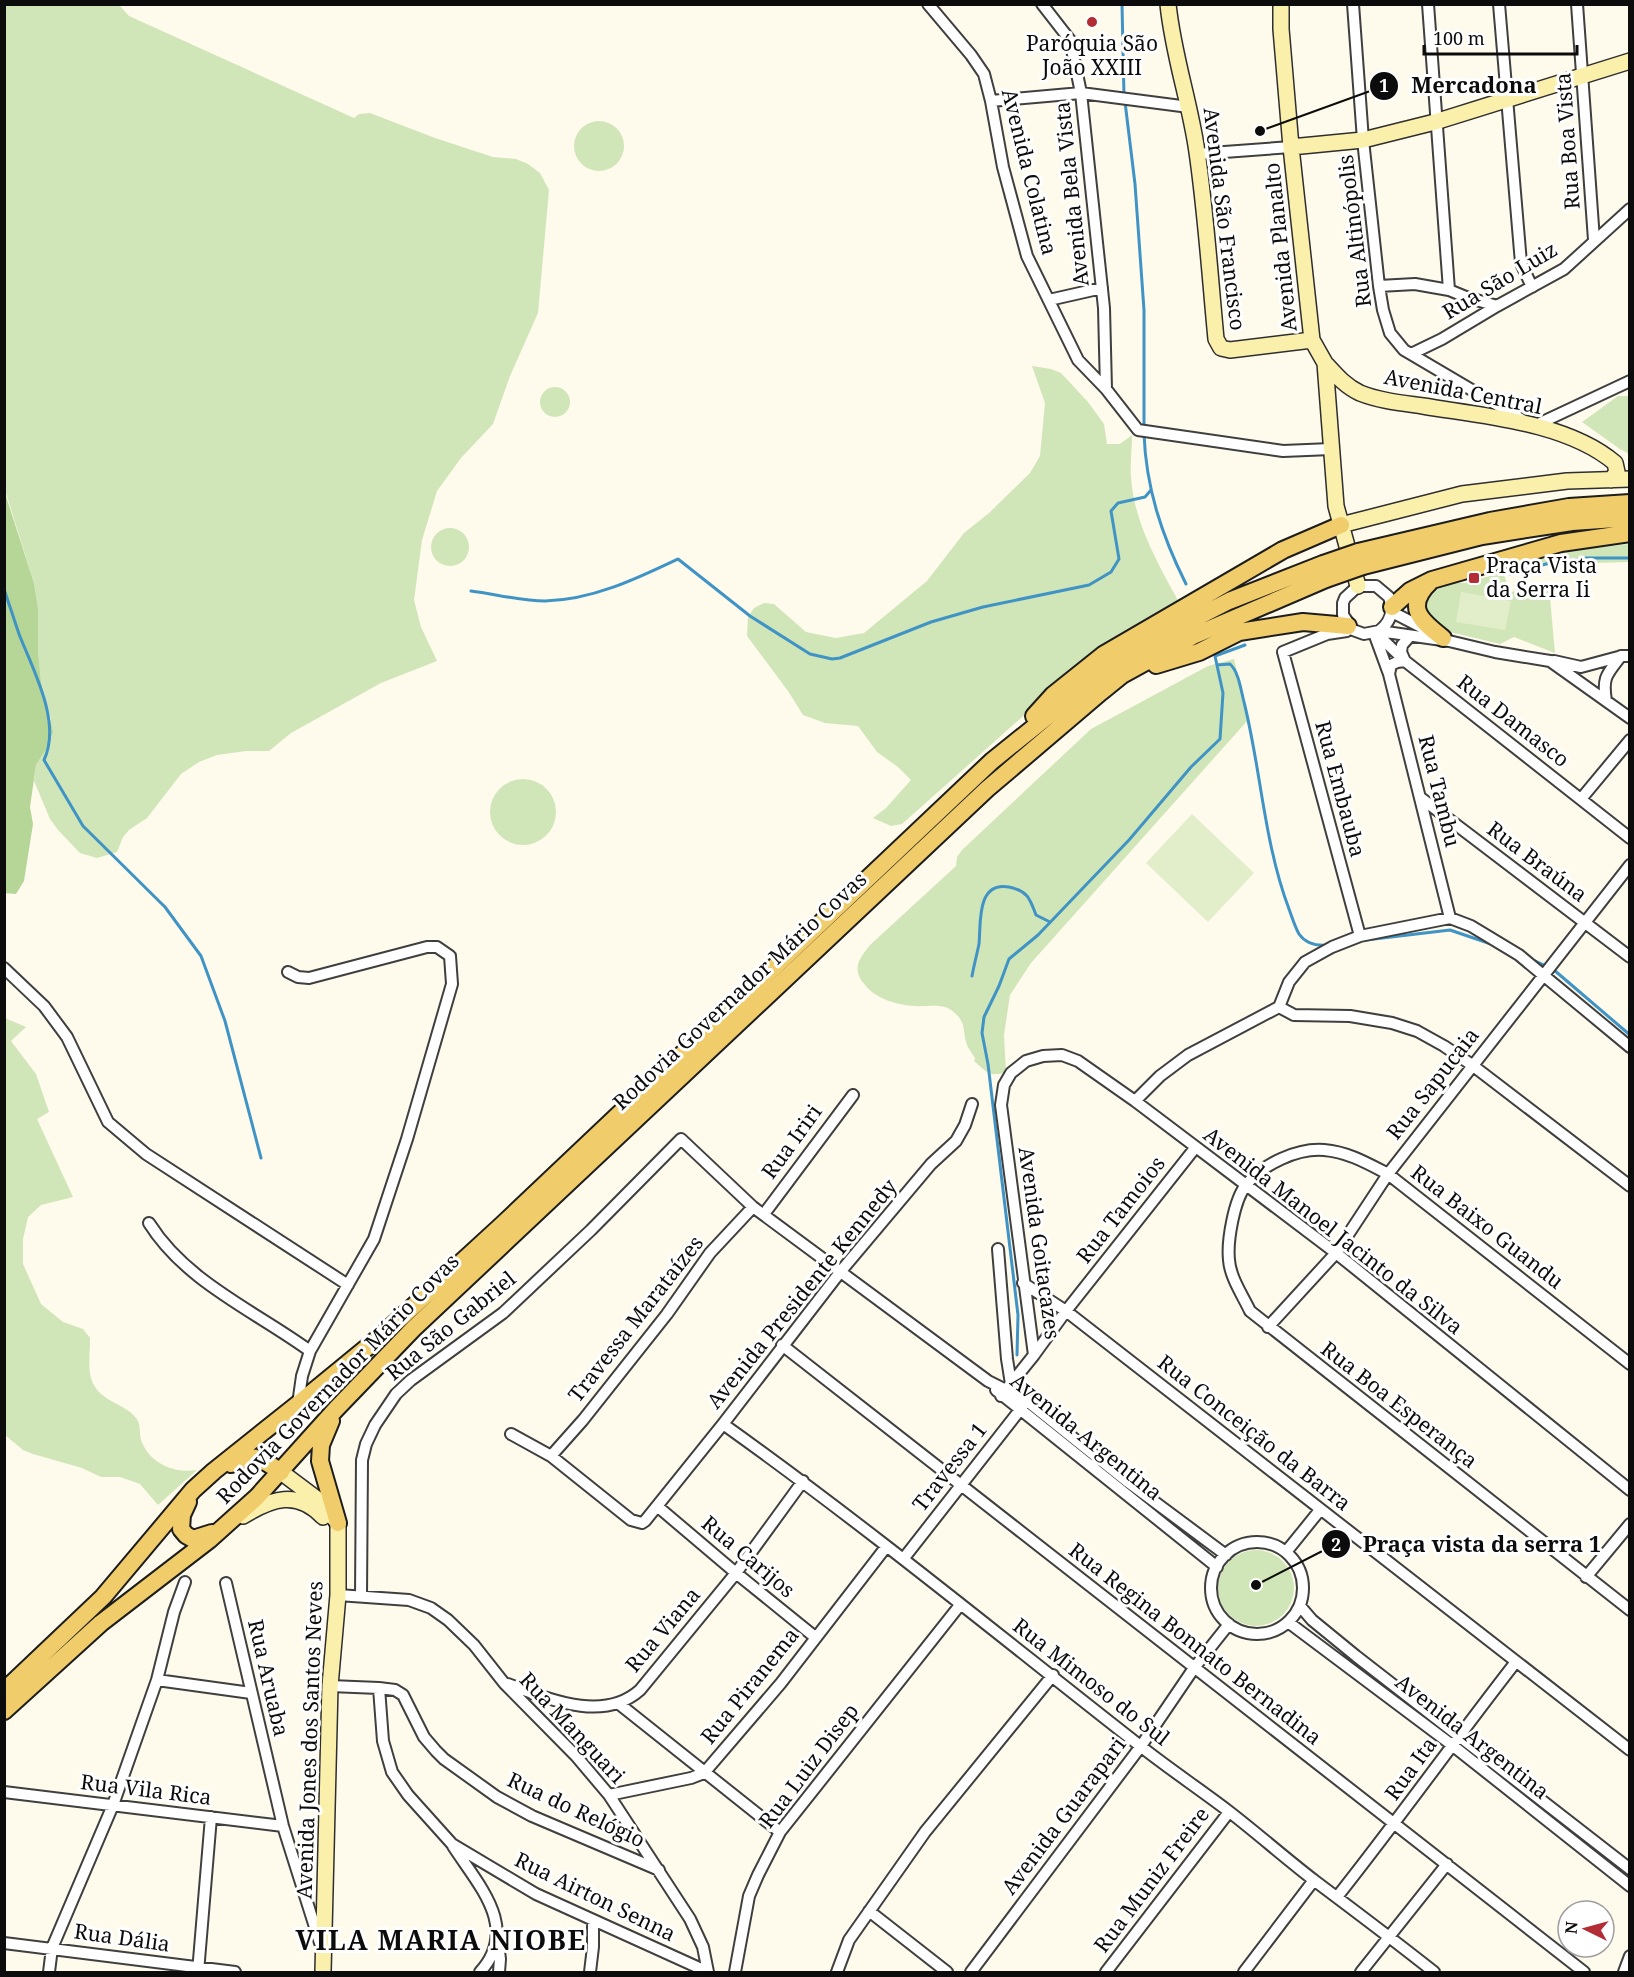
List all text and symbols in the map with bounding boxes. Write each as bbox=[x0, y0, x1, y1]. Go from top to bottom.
marker: Paróquia São João XXIII bbox=[1085, 15, 1099, 29]
scale bar bbox=[1424, 18, 1577, 56]
text: 100 m bbox=[1433, 26, 1485, 50]
place label: Paróquia São João XXIII bbox=[1026, 29, 1158, 81]
callout: Mercadona bbox=[1369, 66, 1549, 106]
text: Mercadona bbox=[1411, 69, 1537, 99]
street label: Rua Boa Vista bbox=[1548, 72, 1586, 210]
text: 1 bbox=[1379, 73, 1389, 97]
street label: Avenida Colatina bbox=[996, 86, 1064, 258]
street label: Avenida Bela Vista bbox=[1047, 100, 1095, 288]
street label: Avenida São Francisco bbox=[1197, 106, 1253, 332]
street label: Rua Altinópolis bbox=[1331, 153, 1377, 309]
street label: Avenida Planalto bbox=[1257, 161, 1303, 333]
street label: Rua São Luiz bbox=[1437, 235, 1562, 325]
street label: Avenida Central bbox=[1382, 362, 1545, 420]
place label: Praça Vista da Serra Ii bbox=[1486, 551, 1597, 603]
marker: Praça Vista da Serra Ii bbox=[1467, 571, 1481, 585]
street label: Rua Damasco bbox=[1452, 668, 1575, 773]
street label: Rua Embauba bbox=[1309, 717, 1373, 860]
street label: Rua Tambu bbox=[1413, 732, 1467, 850]
street label: Rua Braúna bbox=[1482, 814, 1593, 908]
street label: Rodovia Governador Mário Covas bbox=[606, 865, 872, 1116]
street label: Rua Sapucaia bbox=[1380, 1022, 1485, 1145]
street label: Rua Iriri bbox=[755, 1098, 828, 1184]
street label: Avenida Manoel Jacinto da Silva bbox=[1198, 1120, 1469, 1340]
street label: Avenida Goitacazes bbox=[1013, 1145, 1067, 1341]
street label: Rua Tamoios bbox=[1070, 1150, 1171, 1269]
street label: Rua Baixo Guandu bbox=[1406, 1158, 1570, 1295]
street label: Avenida Presidente Kennedy bbox=[700, 1173, 903, 1414]
street label: Travessa Marataízes bbox=[561, 1229, 709, 1407]
street label: Rodovia Governador Mário Covas bbox=[210, 1247, 465, 1509]
street label: Rua São Gabriel bbox=[380, 1264, 521, 1386]
street label: Rua Boa Esperança bbox=[1316, 1334, 1484, 1474]
street label: Rua Conceição da Barra bbox=[1152, 1348, 1357, 1516]
street label: Avenida Argentina bbox=[1005, 1366, 1168, 1506]
street label: Travessa 1 bbox=[906, 1416, 993, 1517]
street label: Rua Carijos bbox=[696, 1509, 801, 1603]
callout: Praça vista da serra 1 bbox=[1321, 1524, 1613, 1564]
text: Praça vista da serra 1 bbox=[1363, 1528, 1601, 1558]
text: 2 bbox=[1331, 1532, 1341, 1556]
street label: Rua Regina Bonnato Bernadina bbox=[1064, 1536, 1328, 1751]
street label: Avenida Jones dos Santos Neves bbox=[289, 1581, 329, 1899]
street label: Rua Viana bbox=[619, 1581, 706, 1678]
street label: Rua Mimoso do Sul bbox=[1008, 1611, 1176, 1752]
street label: Rua Aruaba bbox=[242, 1617, 296, 1739]
street label: Rua Piranema bbox=[694, 1622, 805, 1749]
street label: Rua Manguari bbox=[514, 1666, 632, 1789]
street label: Avenida Argentina bbox=[1390, 1667, 1555, 1805]
street label: Rua Luiz Disep bbox=[752, 1697, 864, 1833]
street label: Avenida Guarapari bbox=[995, 1731, 1132, 1900]
street label: Rua Ita bbox=[1378, 1731, 1442, 1805]
street label: Rua do Relógio bbox=[503, 1765, 650, 1853]
street label: Rua Vila Rica bbox=[79, 1767, 213, 1811]
street label: Rua Muniz Freire bbox=[1087, 1801, 1215, 1958]
street label: Rua Airton Senna bbox=[510, 1845, 681, 1947]
north arrow bbox=[1556, 1899, 1616, 1959]
street label: Rua Dália bbox=[72, 1916, 172, 1958]
text: N bbox=[1560, 1920, 1583, 1935]
district label: VILA MARIA NIOBE bbox=[295, 1921, 587, 1958]

